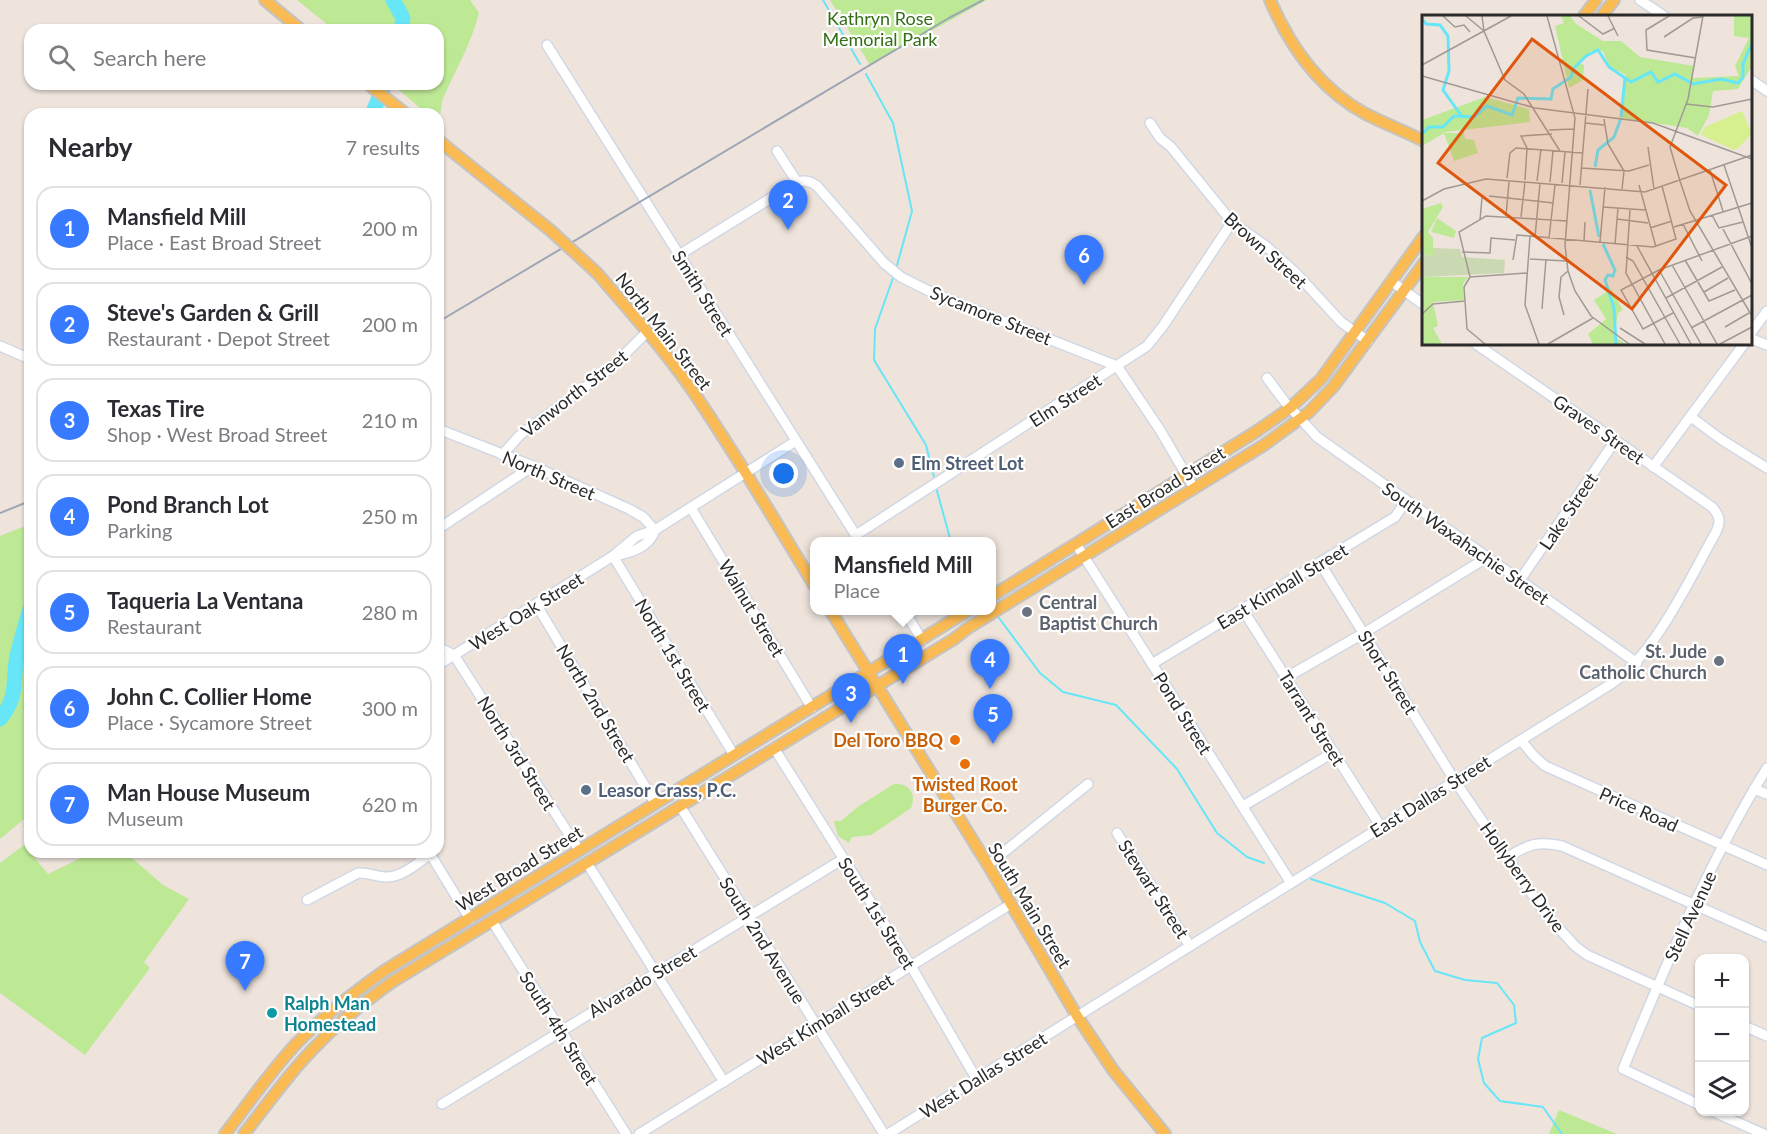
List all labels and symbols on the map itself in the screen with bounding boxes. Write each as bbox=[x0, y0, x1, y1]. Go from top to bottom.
park label: Kathryn Rose Memorial Park bbox=[823, 7, 938, 50]
inset map bbox=[1422, 15, 1752, 345]
pin: 2 bbox=[768, 180, 808, 230]
street label: Brown Street bbox=[1220, 207, 1312, 293]
pin: 6 bbox=[1064, 236, 1104, 285]
street label: Smith Street bbox=[668, 246, 738, 340]
street label: North Main Street bbox=[611, 268, 717, 395]
street label: Sycamore Street bbox=[927, 281, 1055, 349]
street label: Vanworth Street bbox=[516, 344, 632, 441]
street label: Elm Street bbox=[1025, 368, 1106, 431]
street label: Graves Street bbox=[1549, 389, 1649, 469]
street label: East Broad Street bbox=[1101, 441, 1229, 533]
street label: North Street bbox=[499, 446, 599, 505]
place label: Elm Street Lot bbox=[911, 452, 1024, 474]
marker: Elm Street Lot bbox=[892, 456, 906, 470]
your location bbox=[769, 459, 798, 488]
street label: Lake Street bbox=[1534, 468, 1602, 554]
street label: South Waxahachie Street bbox=[1378, 477, 1554, 609]
street label: East Kimball Street bbox=[1213, 538, 1352, 634]
street label: Walnut Street bbox=[714, 555, 790, 661]
street label: West Oak Street bbox=[465, 567, 588, 655]
place label: Central Baptist Church bbox=[1039, 591, 1158, 634]
street label: North 1st Street bbox=[631, 594, 716, 716]
marker: Central Baptist Church bbox=[1020, 605, 1034, 619]
street label: Short Street bbox=[1354, 626, 1423, 719]
pin: 1 bbox=[884, 634, 922, 684]
street label: North 2nd Street bbox=[552, 640, 640, 767]
pin: 4 bbox=[970, 640, 1010, 689]
place label: St. Jude Catholic Church bbox=[1579, 640, 1707, 683]
marker: St. Jude Catholic Church bbox=[1712, 654, 1726, 668]
street label: Tarrant Street bbox=[1274, 666, 1350, 770]
street label: Pond Street bbox=[1149, 668, 1217, 759]
pin: 3 bbox=[832, 674, 870, 723]
street label: North 3rd Street bbox=[473, 692, 561, 814]
pin: 5 bbox=[974, 694, 1012, 744]
place label: Del Toro BBQ bbox=[833, 729, 943, 751]
marker: Del Toro BBQ bbox=[948, 733, 962, 747]
street label: East Dallas Street bbox=[1366, 750, 1495, 842]
marker: Twisted Root Burger Co. bbox=[958, 757, 972, 771]
place label: Twisted Root Burger Co. bbox=[912, 773, 1018, 816]
place label: Leasor Crass, P.C. bbox=[598, 779, 736, 801]
street label: Price Road bbox=[1596, 782, 1682, 836]
marker: Leasor Crass, P.C. bbox=[579, 783, 593, 797]
street label: Hollyberry Drive bbox=[1476, 818, 1570, 936]
street label: West Broad Street bbox=[452, 820, 587, 916]
street label: Stewart Street bbox=[1114, 836, 1194, 943]
street label: South Main Street bbox=[984, 838, 1076, 972]
street label: South 1st Street bbox=[834, 853, 920, 973]
street label: Stell Avenue bbox=[1659, 867, 1721, 965]
street label: South 2nd Avenue bbox=[715, 873, 811, 1007]
street label: Alvarado Street bbox=[584, 940, 700, 1022]
pin: 7 bbox=[226, 942, 264, 991]
street label: South 4th Street bbox=[515, 967, 603, 1089]
street label: West Kimball Street bbox=[753, 968, 898, 1070]
place label: Ralph Man Homestead bbox=[284, 992, 376, 1035]
marker: Ralph Man Homestead bbox=[265, 1006, 279, 1020]
street label: West Dallas Street bbox=[915, 1027, 1051, 1123]

